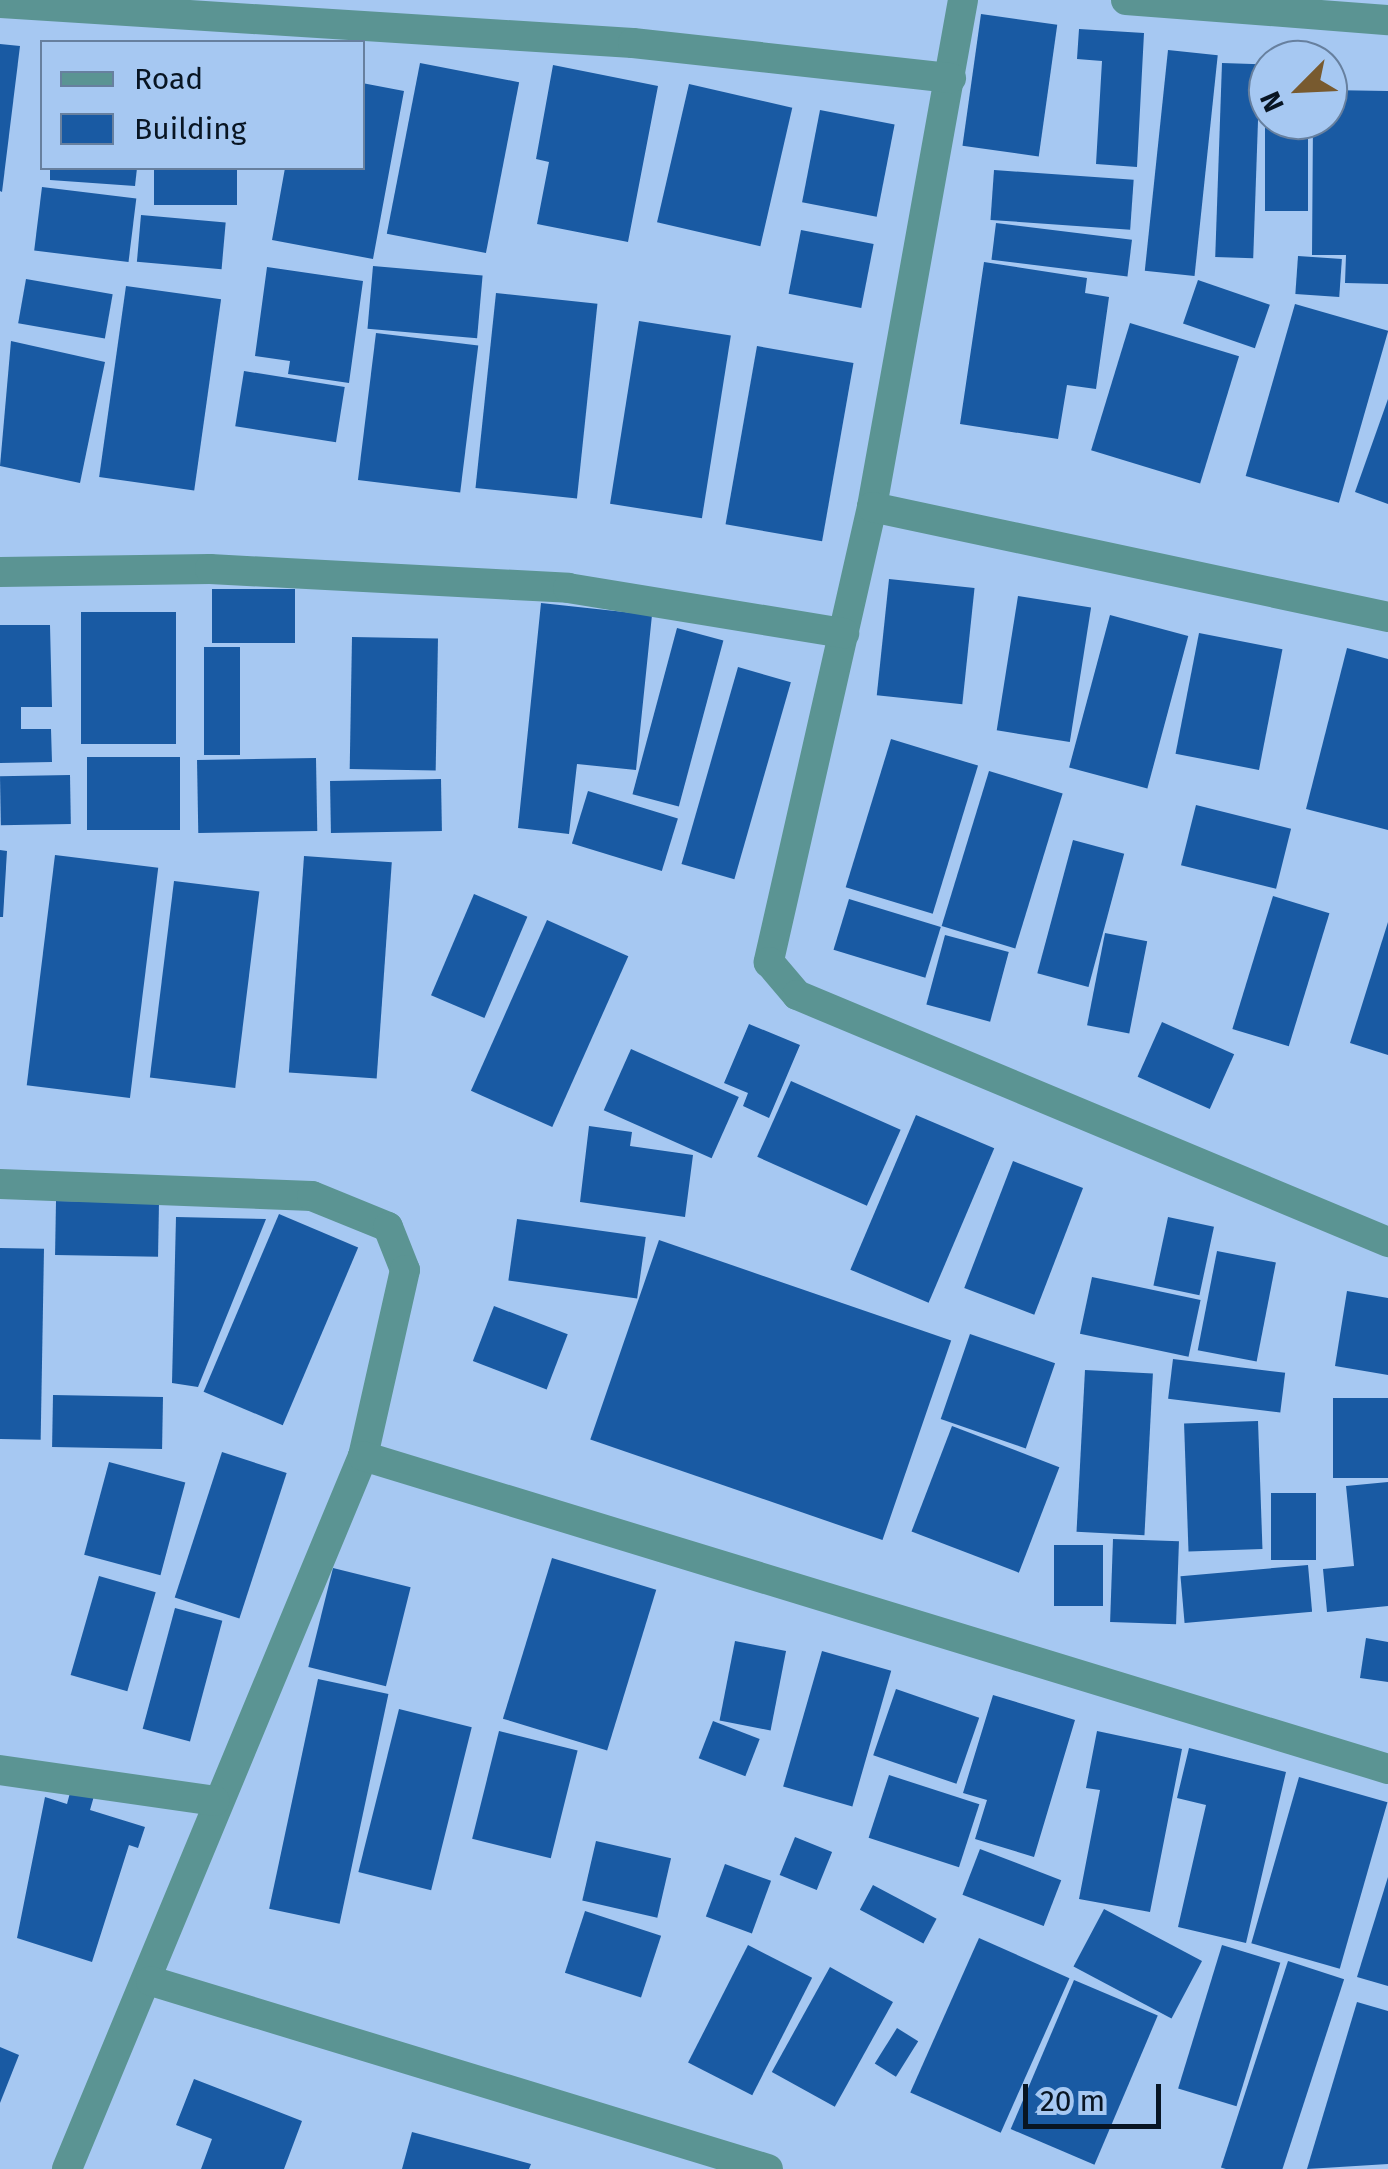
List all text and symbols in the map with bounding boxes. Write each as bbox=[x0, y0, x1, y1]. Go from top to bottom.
legend bbox=[40, 40, 365, 170]
north arrow bbox=[1248, 40, 1348, 140]
text: Road bbox=[134, 61, 203, 97]
text: N bbox=[1253, 86, 1291, 117]
text: Building bbox=[134, 111, 246, 147]
scale bar bbox=[1028, 2064, 1166, 2126]
text: 20 m bbox=[1040, 2083, 1105, 2119]

